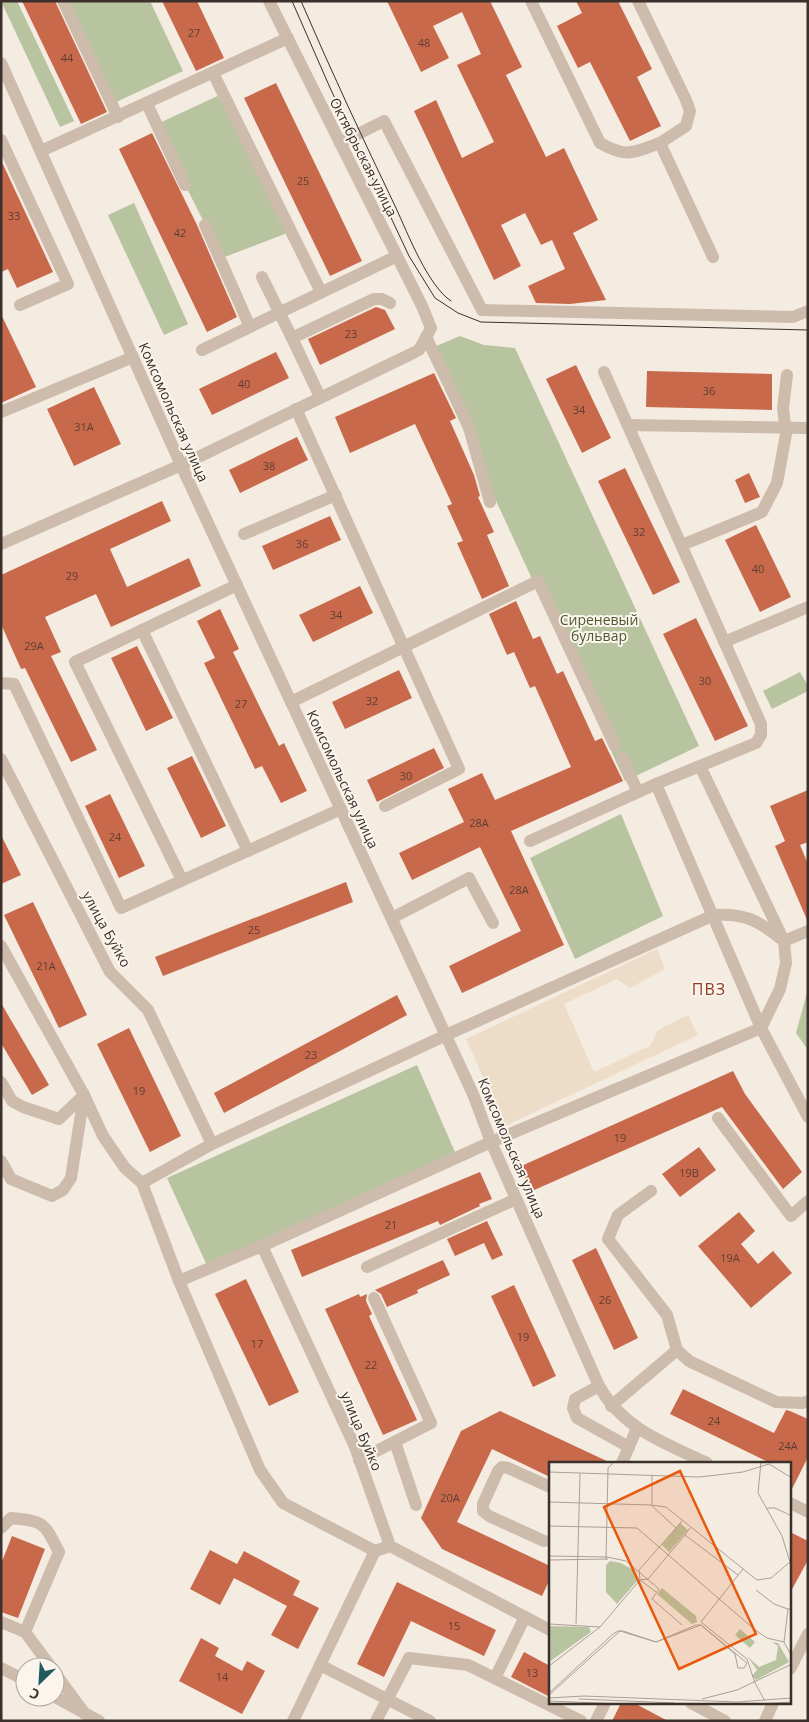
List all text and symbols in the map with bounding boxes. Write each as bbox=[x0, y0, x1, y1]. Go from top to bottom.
house number: 27 bbox=[188, 25, 200, 40]
house number: 48 bbox=[418, 35, 430, 50]
house number: 44 bbox=[61, 50, 74, 65]
street label: Октябрьская улица bbox=[326, 94, 402, 220]
house number: 25 bbox=[297, 173, 309, 188]
house number: 33 bbox=[8, 208, 20, 223]
house number: 42 bbox=[174, 225, 186, 240]
house number: 23 bbox=[345, 326, 357, 341]
street label: Комсомольская улица bbox=[135, 339, 213, 485]
house number: 40 bbox=[238, 376, 250, 391]
house number: 36 bbox=[703, 383, 715, 398]
house number: 34 bbox=[573, 402, 586, 417]
house number: 31А bbox=[74, 419, 94, 434]
house number: 38 bbox=[263, 458, 275, 473]
house number: 32 bbox=[633, 524, 645, 539]
house number: 36 bbox=[296, 536, 308, 551]
house number: 40 bbox=[752, 561, 764, 576]
house number: 29 bbox=[66, 568, 78, 583]
house number: 34 bbox=[330, 607, 343, 622]
park label: Сиреневый бульвар bbox=[560, 610, 638, 645]
house number: 29А bbox=[24, 638, 44, 653]
house number: 30 bbox=[699, 673, 711, 688]
house number: 32 bbox=[366, 693, 378, 708]
house number: 27 bbox=[235, 696, 247, 711]
street label: Комсомольская улица bbox=[303, 707, 383, 851]
house number: 30 bbox=[400, 768, 412, 783]
house number: 28А bbox=[469, 815, 489, 830]
house number: 24 bbox=[109, 829, 122, 844]
house number: 28А bbox=[509, 882, 529, 897]
street label: улица Буйко bbox=[78, 888, 136, 970]
house number: 25 bbox=[248, 922, 260, 937]
house number: 21А bbox=[36, 958, 56, 973]
district label: ПВЗ bbox=[692, 978, 726, 1000]
house number: 23 bbox=[305, 1047, 317, 1062]
street label: Комсомольская улица bbox=[474, 1075, 550, 1221]
house number: 19 bbox=[133, 1083, 145, 1098]
house number: 19 bbox=[614, 1130, 626, 1145]
house number: 19В bbox=[679, 1165, 699, 1180]
house number: 21 bbox=[385, 1217, 397, 1232]
house number: 19А bbox=[720, 1250, 740, 1265]
house number: 26 bbox=[599, 1292, 611, 1307]
house number: 19 bbox=[517, 1329, 529, 1344]
house number: 17 bbox=[251, 1336, 263, 1351]
house number: 22 bbox=[365, 1357, 377, 1372]
street label: улица Буйко bbox=[337, 1389, 387, 1473]
house number: 24 bbox=[708, 1413, 721, 1428]
house number: 24А bbox=[778, 1438, 798, 1453]
inset map bbox=[549, 1462, 792, 1704]
house number: 20А bbox=[440, 1490, 460, 1505]
house number: 15 bbox=[448, 1618, 460, 1633]
north arrow bbox=[15, 1657, 65, 1707]
house number: 13 bbox=[526, 1665, 538, 1680]
house number: 14 bbox=[216, 1669, 229, 1684]
text: С bbox=[26, 1684, 42, 1705]

